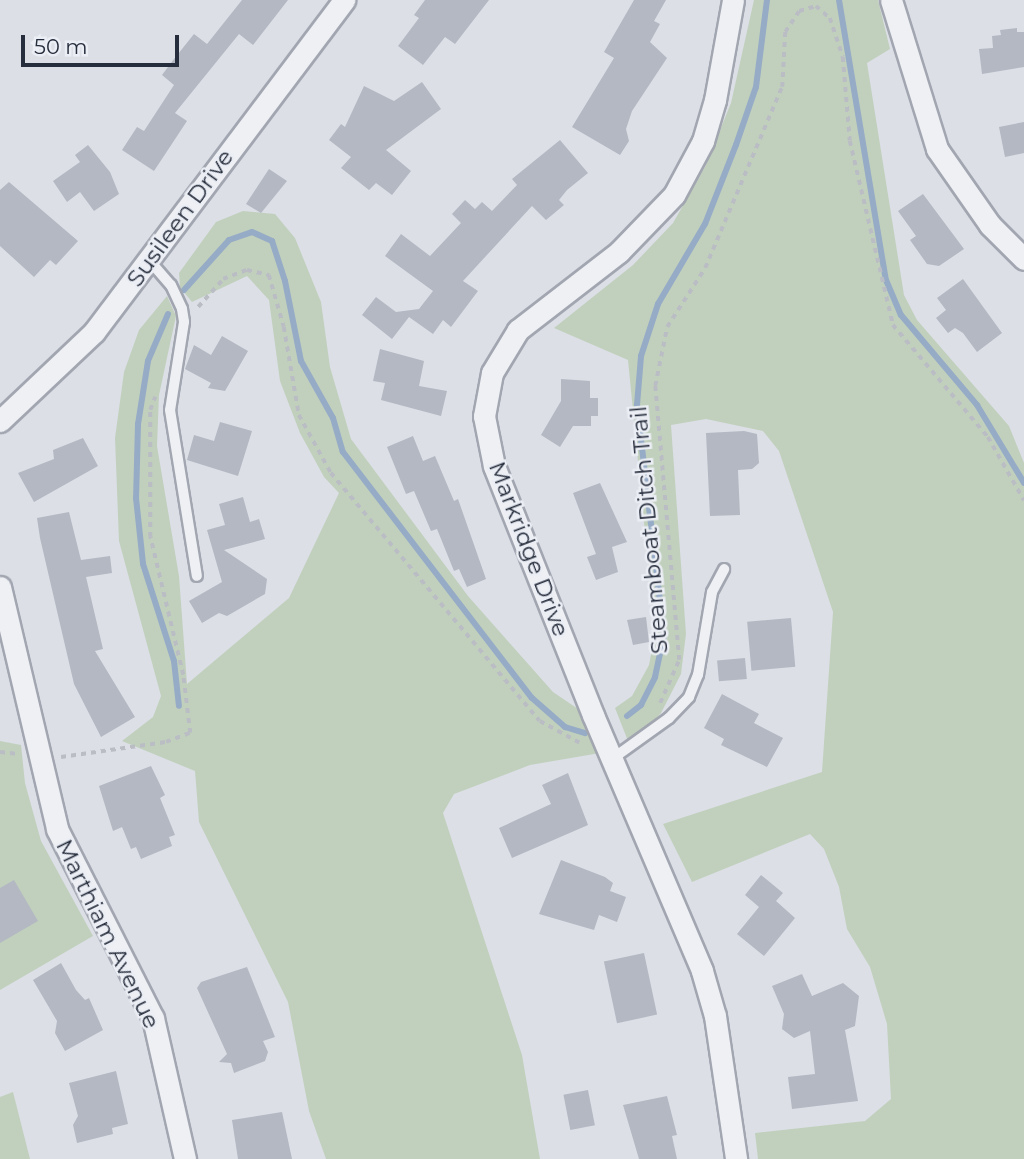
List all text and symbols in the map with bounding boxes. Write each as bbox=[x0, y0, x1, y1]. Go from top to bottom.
scale bar bbox=[24, 21, 182, 65]
text: 50 m bbox=[34, 34, 88, 59]
street label: Susileen Drive bbox=[121, 144, 239, 292]
street label: Steamboat Ditch Trail bbox=[624, 405, 674, 655]
street label: Markridge Drive bbox=[483, 458, 575, 640]
street label: Marthiam Avenue bbox=[50, 835, 166, 1033]

